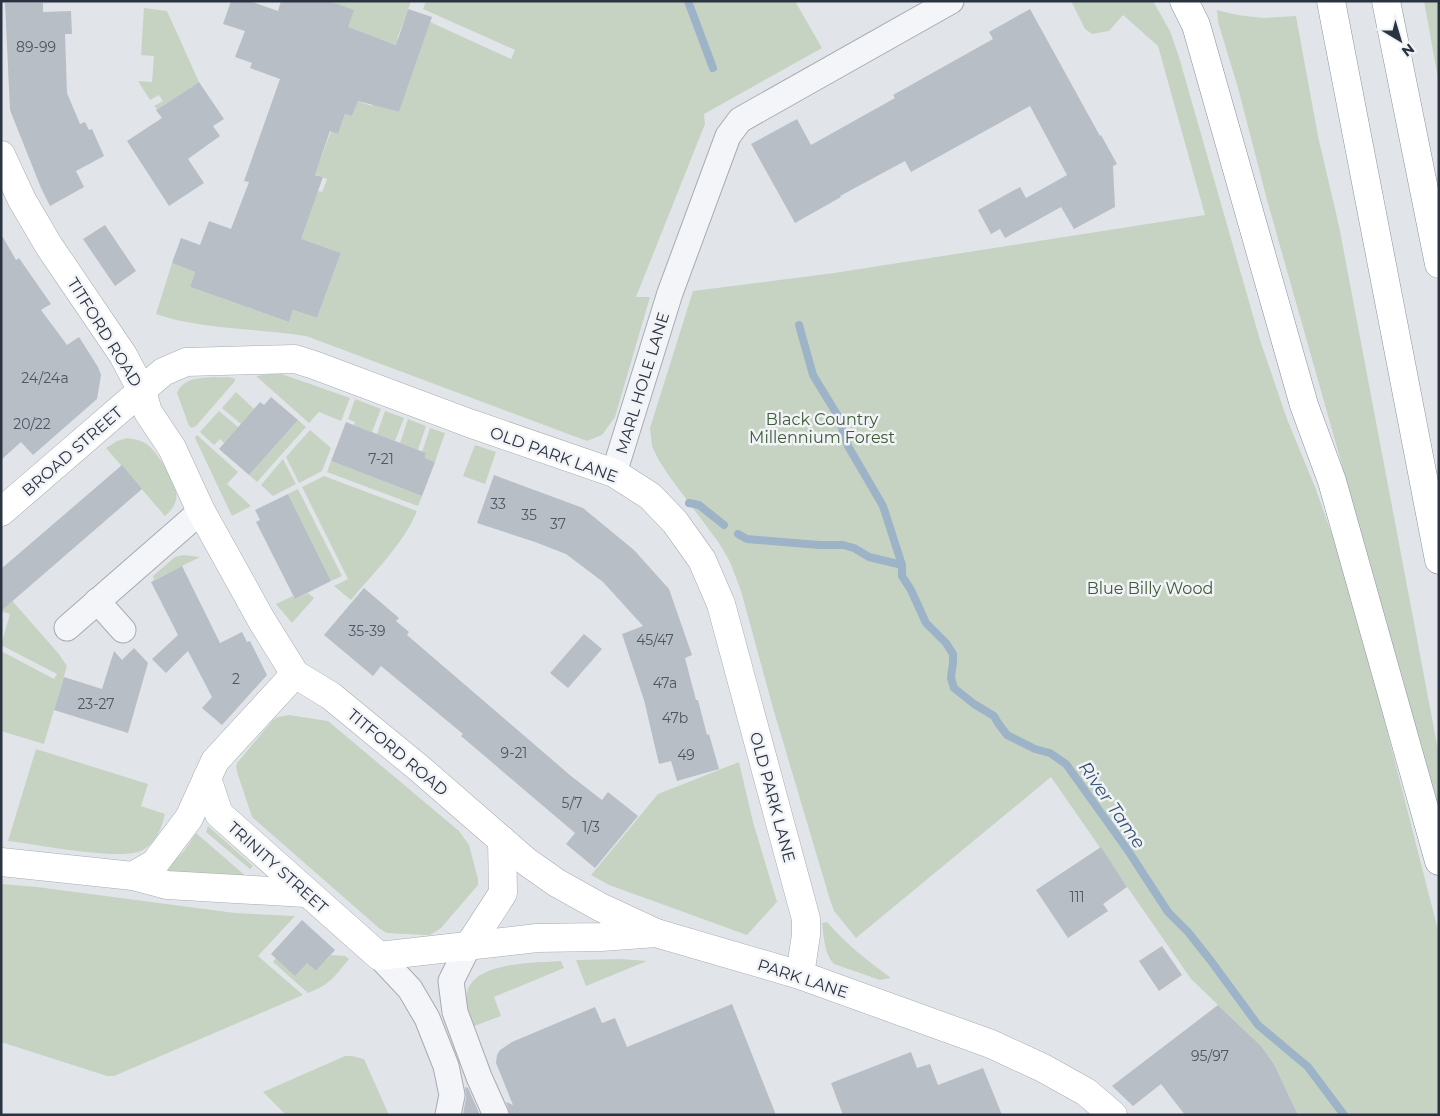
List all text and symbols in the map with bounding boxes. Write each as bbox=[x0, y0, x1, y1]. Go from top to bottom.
north arrow bbox=[1375, 15, 1425, 65]
house number: 89-99 bbox=[16, 38, 56, 56]
text: N bbox=[1398, 40, 1418, 61]
street label: TITFORD ROAD bbox=[63, 274, 146, 390]
street label: MARL HOLE LANE bbox=[612, 310, 673, 456]
house number: 24/24a bbox=[21, 369, 69, 387]
street label: BROAD STREET bbox=[18, 402, 127, 500]
park label: Black Country Millennium Forest bbox=[749, 410, 895, 447]
house number: 20/22 bbox=[13, 415, 51, 433]
street label: OLD PARK LANE bbox=[488, 423, 620, 486]
house number: 7-21 bbox=[368, 450, 394, 468]
house number: 33 bbox=[490, 495, 506, 513]
house number: 35 bbox=[521, 506, 537, 524]
house number: 37 bbox=[550, 515, 566, 533]
park label: Blue Billy Wood bbox=[1087, 579, 1213, 598]
house number: 35-39 bbox=[348, 622, 386, 640]
house number: 45/47 bbox=[636, 631, 674, 649]
house number: 2 bbox=[232, 670, 240, 688]
house number: 47a bbox=[653, 674, 677, 692]
house number: 23-27 bbox=[77, 695, 115, 713]
street label: TITFORD ROAD bbox=[344, 705, 452, 800]
house number: 47b bbox=[662, 709, 688, 727]
street label: OLD PARK LANE bbox=[746, 730, 799, 864]
house number: 9-21 bbox=[501, 744, 527, 762]
house number: 49 bbox=[677, 746, 695, 764]
water label: River Tame bbox=[1074, 757, 1150, 853]
house number: 5/7 bbox=[561, 794, 583, 812]
street label: TRINITY STREET bbox=[224, 818, 332, 918]
house number: 1/3 bbox=[582, 818, 600, 836]
house number: 111 bbox=[1069, 888, 1085, 906]
street label: PARK LANE bbox=[755, 955, 850, 1002]
house number: 95/97 bbox=[1191, 1047, 1229, 1065]

